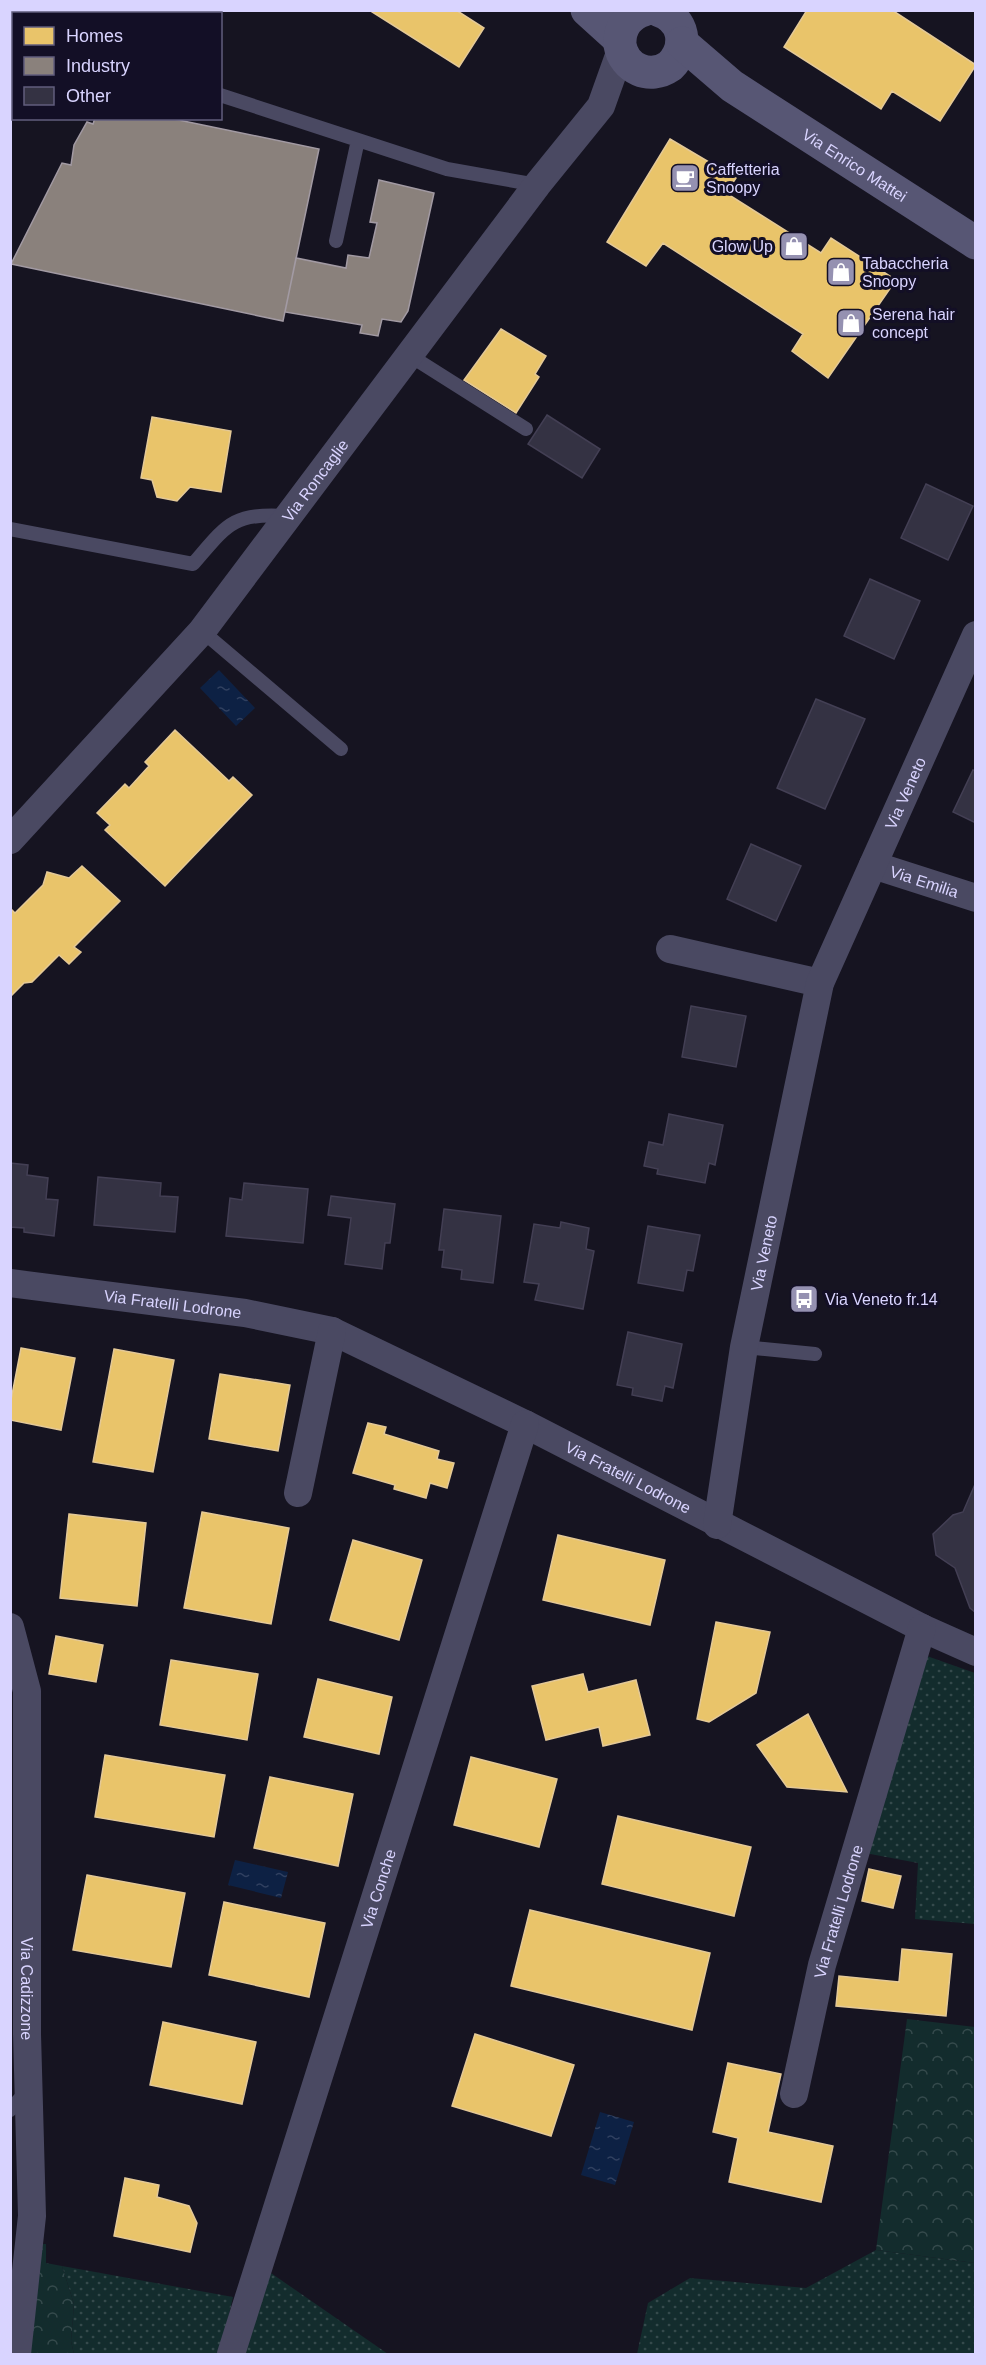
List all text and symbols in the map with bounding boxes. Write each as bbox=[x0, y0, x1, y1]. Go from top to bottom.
legend bbox=[12, 12, 222, 120]
text: Homes bbox=[66, 26, 123, 46]
text: Industry bbox=[66, 56, 130, 76]
text: Other bbox=[66, 86, 111, 106]
street label: Via Enrico Mattei bbox=[799, 126, 910, 205]
place label: Caffetteria Snoopy bbox=[706, 161, 780, 196]
cafe icon: Caffetteria Snoopy bbox=[669, 162, 701, 194]
shop icon: Glow Up bbox=[778, 230, 810, 262]
place label: Glow Up bbox=[712, 238, 773, 255]
place label: Tabaccheria Snoopy bbox=[862, 255, 948, 290]
shop icon: Tabaccheria Snoopy bbox=[825, 256, 857, 288]
place label: Serena hair concept bbox=[872, 306, 955, 341]
shop icon: Serena hair concept bbox=[835, 307, 867, 339]
street label: Via Roncaglie bbox=[279, 436, 352, 525]
street label: Via Veneto bbox=[882, 755, 929, 832]
street label: Via Emilia bbox=[888, 863, 961, 901]
street label: Via Veneto bbox=[748, 1214, 780, 1293]
bus stop icon: Via Veneto fr.14 bbox=[788, 1283, 820, 1315]
street label: Via Fratelli Lodrone bbox=[103, 1287, 243, 1321]
place label: Via Veneto fr.14 bbox=[825, 1291, 938, 1308]
street label: Via Fratelli Lodrone bbox=[562, 1438, 694, 1517]
street label: Via Fratelli Lodrone bbox=[811, 1843, 866, 1980]
street label: Via Conche bbox=[358, 1847, 399, 1931]
street label: Via Cadizzone bbox=[18, 1937, 35, 2041]

